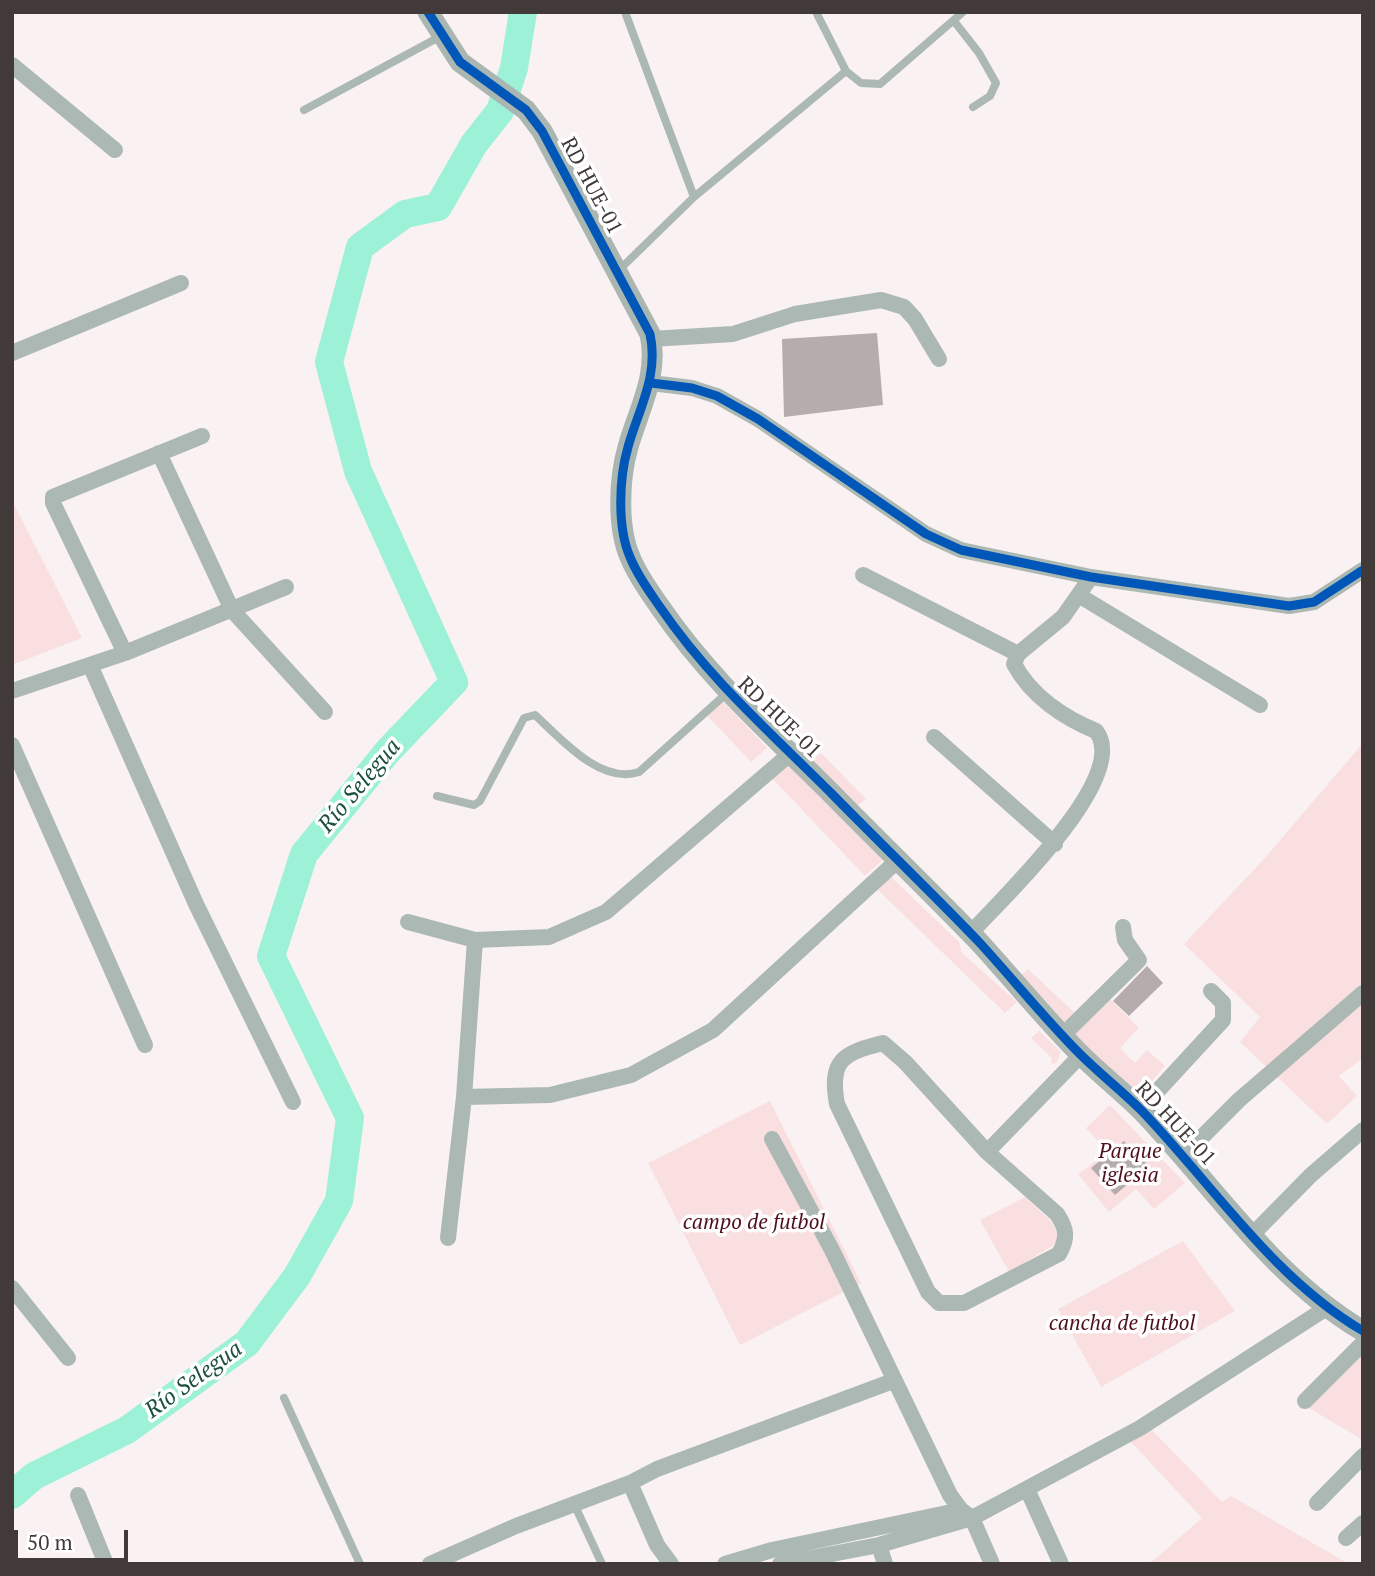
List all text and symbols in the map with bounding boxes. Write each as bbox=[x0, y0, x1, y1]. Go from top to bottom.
street label: RD HUE-01 bbox=[555, 133, 627, 239]
street label: RD HUE-01 bbox=[732, 672, 826, 764]
water label: Río Selegua bbox=[313, 734, 407, 838]
street label: RD HUE-01 bbox=[1130, 1077, 1220, 1171]
park label: Parque iglesia bbox=[1098, 1139, 1162, 1189]
park label: campo de futbol bbox=[683, 1210, 825, 1236]
park label: cancha de futbol bbox=[1049, 1311, 1195, 1337]
water label: Río Selegua bbox=[140, 1335, 248, 1425]
scale bar bbox=[18, 1516, 131, 1560]
text: 50 m bbox=[27, 1528, 73, 1556]

